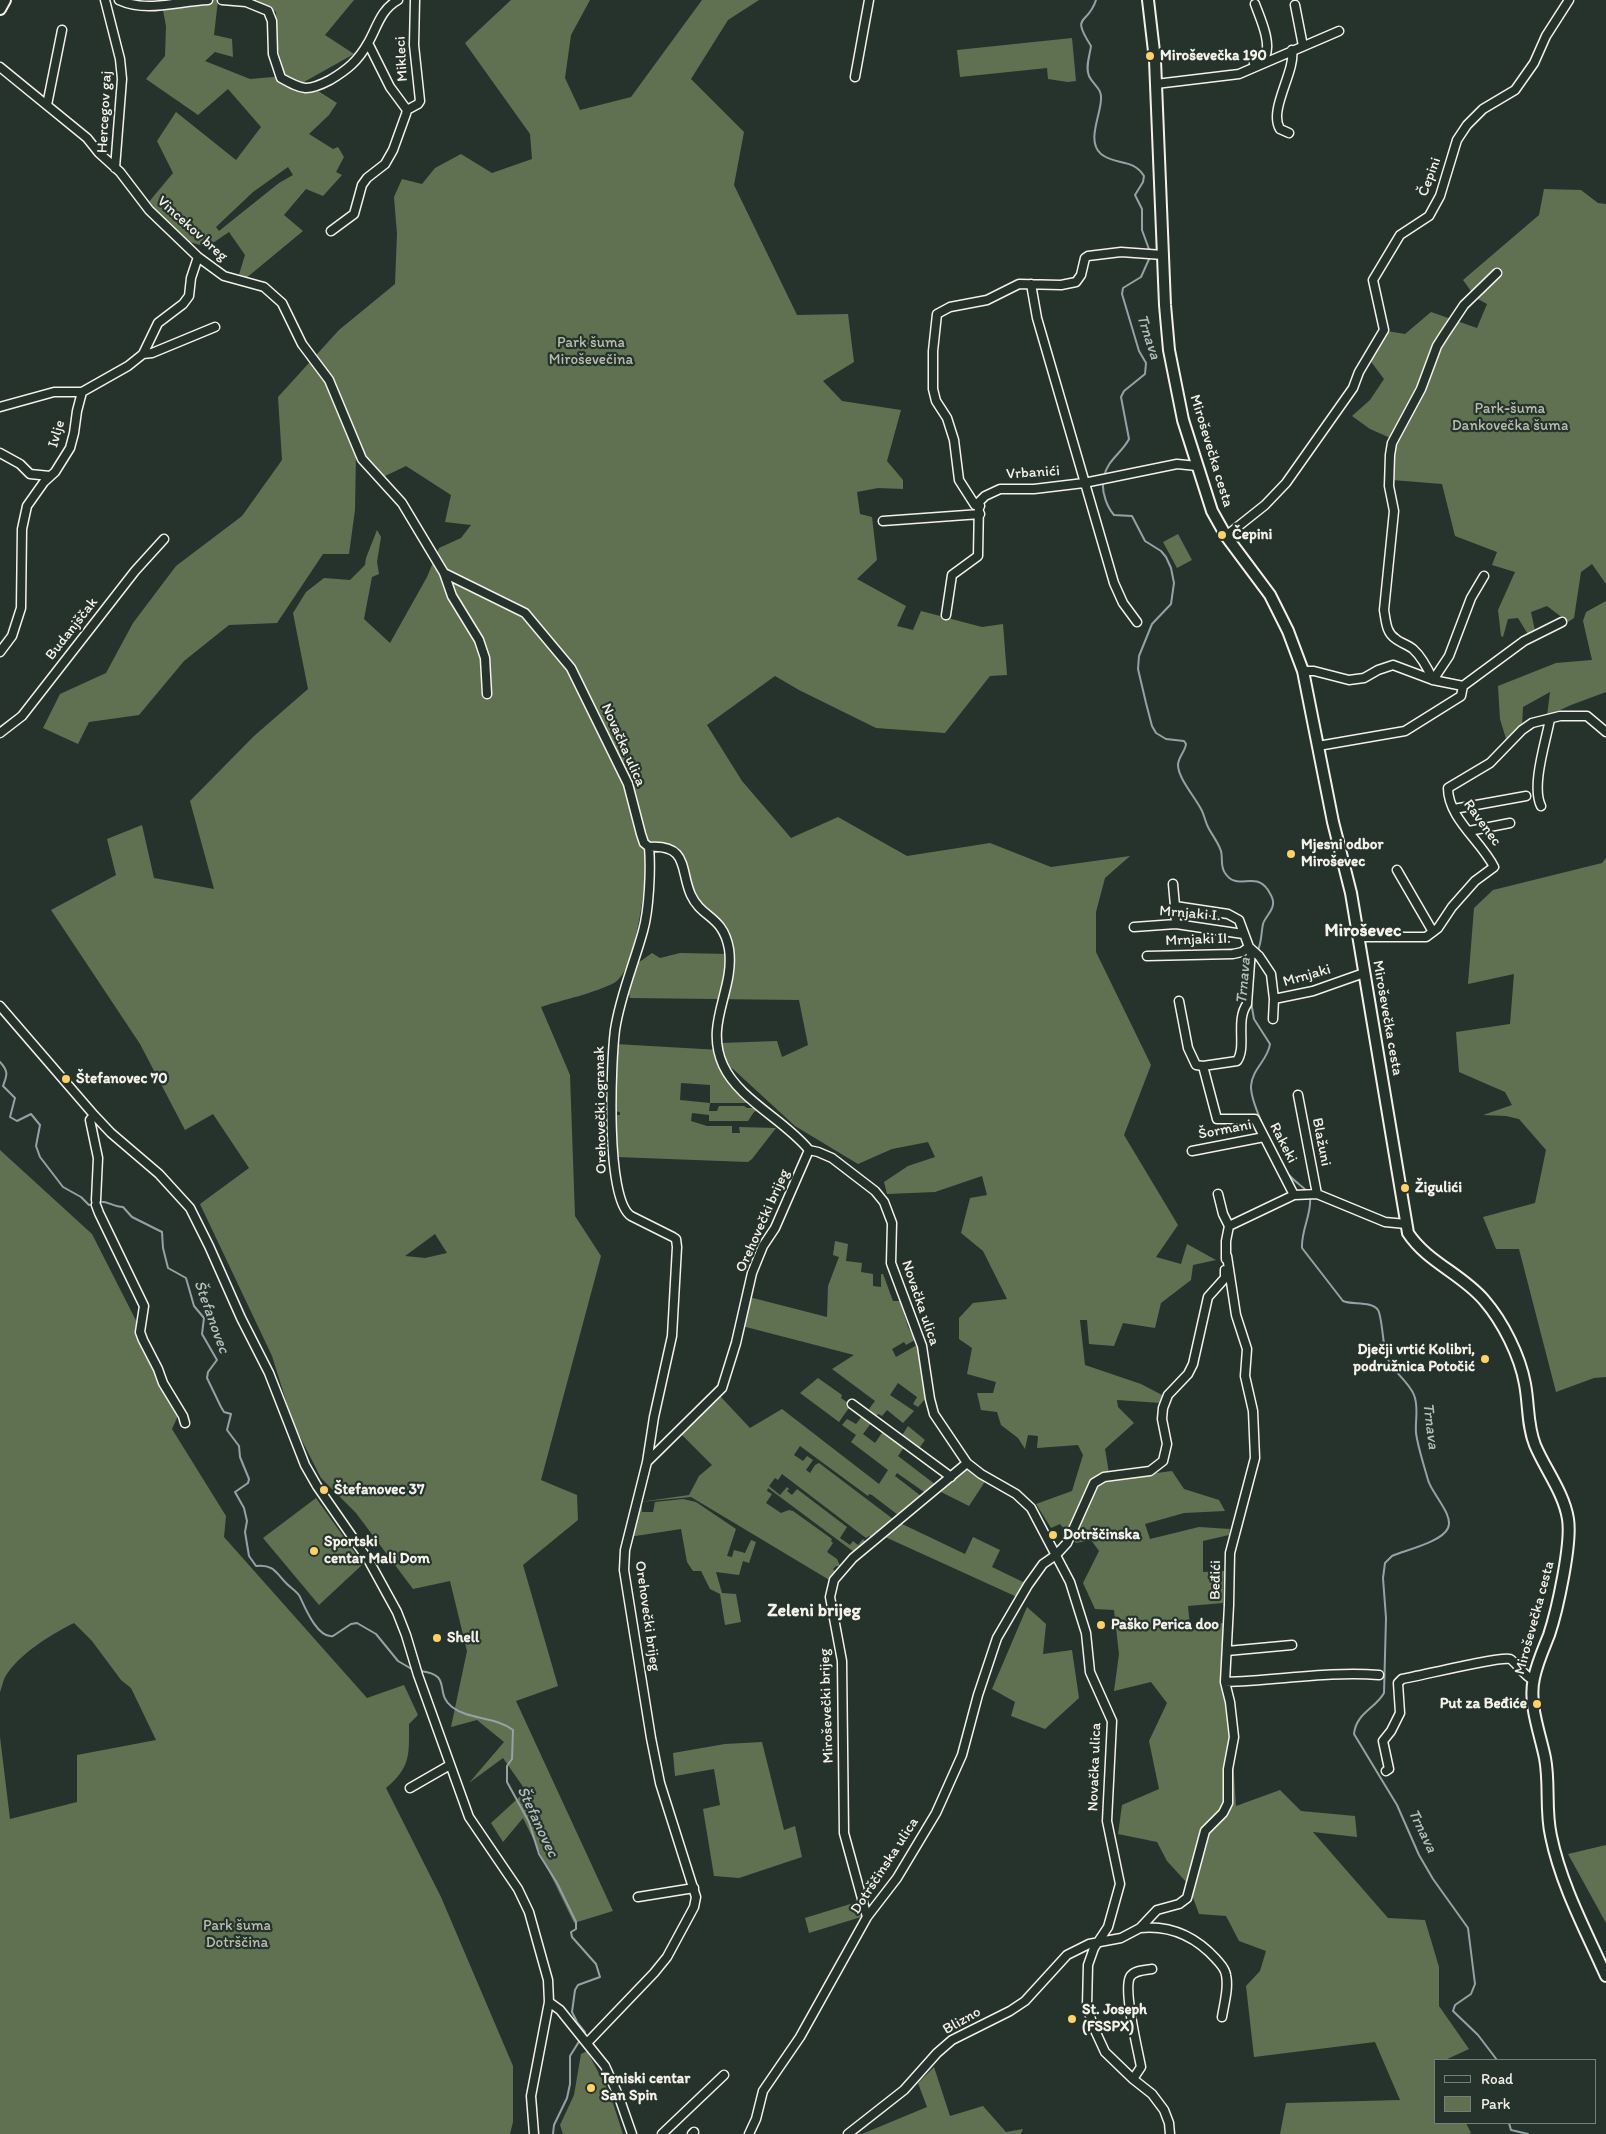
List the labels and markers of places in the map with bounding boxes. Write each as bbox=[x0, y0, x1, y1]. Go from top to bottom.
place label: Miroševečka 190 bbox=[1160, 47, 1267, 65]
marker: Miroševečka 190 bbox=[1144, 50, 1156, 62]
place label: Čepini bbox=[1232, 526, 1272, 544]
marker: Čepini bbox=[1216, 529, 1228, 541]
place label: Mjesni odbor Miroševec bbox=[1301, 836, 1383, 871]
marker: Mjesni odbor Miroševec bbox=[1285, 848, 1297, 860]
place label: Štefanovec 70 bbox=[76, 1070, 167, 1088]
marker: Štefanovec 70 bbox=[60, 1073, 72, 1085]
place label: Žigulići bbox=[1415, 1179, 1462, 1197]
marker: Žigulići bbox=[1399, 1182, 1411, 1194]
place label: Dječji vrtić Kolibri, podružnica Potočić bbox=[1353, 1341, 1475, 1376]
marker: Dječji vrtić Kolibri, podružnica Potočić bbox=[1479, 1353, 1491, 1365]
place label: Štefanovec 37 bbox=[334, 1481, 424, 1499]
marker: Štefanovec 37 bbox=[318, 1484, 330, 1496]
place label: Dotrščinska bbox=[1063, 1526, 1140, 1544]
marker: Dotrščinska bbox=[1047, 1529, 1059, 1541]
place label: Sportski centar Mali Dom bbox=[324, 1533, 430, 1568]
marker: Sportski centar Mali Dom bbox=[308, 1545, 320, 1557]
place label: Paško Perica doo bbox=[1111, 1616, 1219, 1634]
marker: Paško Perica doo bbox=[1095, 1619, 1107, 1631]
place label: Shell bbox=[447, 1629, 479, 1647]
marker: Shell bbox=[431, 1632, 443, 1644]
place label: Put za Beđiće bbox=[1440, 1695, 1527, 1713]
marker: Put za Beđiće bbox=[1531, 1698, 1543, 1710]
place label: St. Joseph (FSSPX) bbox=[1082, 2001, 1147, 2036]
marker: St. Joseph (FSSPX) bbox=[1066, 2013, 1078, 2025]
place label: Teniski centar San Spin bbox=[601, 2070, 690, 2105]
marker: Teniski centar San Spin bbox=[585, 2082, 597, 2094]

